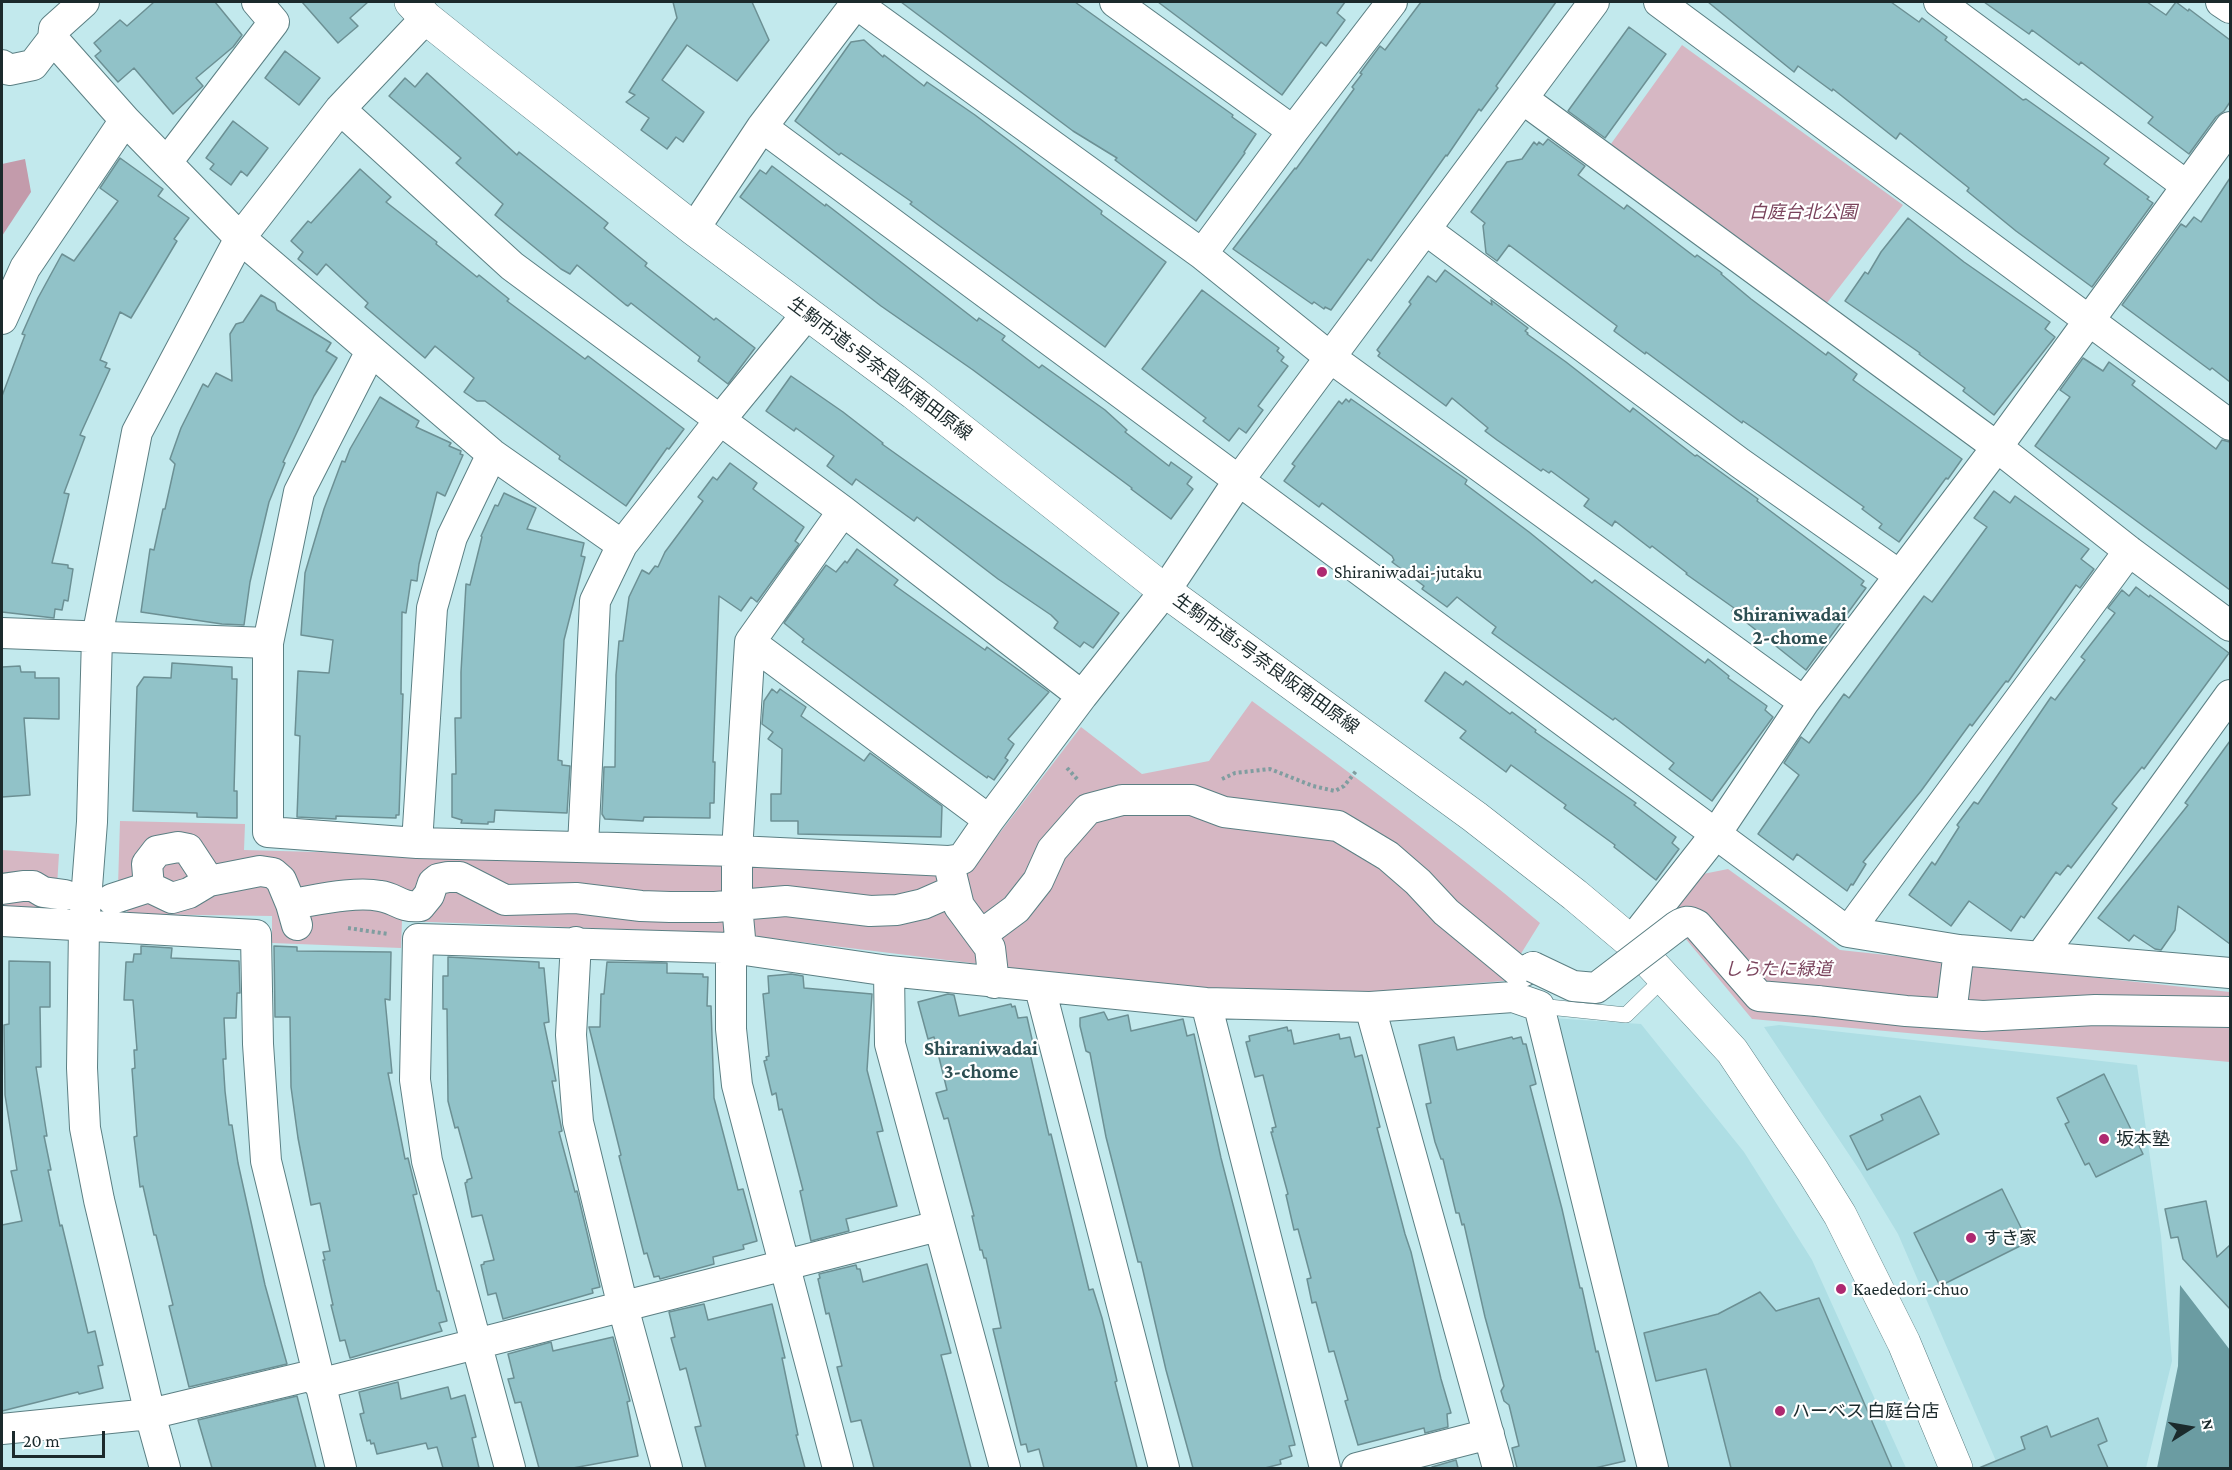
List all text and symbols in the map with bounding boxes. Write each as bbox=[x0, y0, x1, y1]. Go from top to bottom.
park label: 白庭台北公園 bbox=[1749, 201, 1857, 223]
street label: 生駒市道5号奈良阪南田原線 bbox=[784, 293, 976, 445]
place label: Shiraniwadai-jutaku bbox=[1334, 561, 1482, 583]
marker: Shiraniwadai-jutaku bbox=[1315, 565, 1329, 579]
street label: 生駒市道5号奈良阪南田原線 bbox=[1169, 589, 1363, 739]
district label: Shiraniwadai 2-chome bbox=[1733, 603, 1847, 650]
park label: しらたに緑道 bbox=[1724, 958, 1832, 980]
district label: Shiraniwadai 3-chome bbox=[924, 1037, 1038, 1084]
place label: 坂本塾 bbox=[2116, 1128, 2170, 1150]
marker: 坂本塾 bbox=[2097, 1132, 2111, 1146]
place label: すき家 bbox=[1983, 1227, 2037, 1249]
marker: すき家 bbox=[1964, 1231, 1978, 1245]
place label: Kaededori-chuo bbox=[1853, 1278, 1969, 1300]
marker: Kaededori-chuo bbox=[1834, 1282, 1848, 1296]
north arrow bbox=[2160, 1398, 2220, 1458]
place label: ハーベス 白庭台店 bbox=[1792, 1400, 1939, 1422]
marker: ハーベス 白庭台店 bbox=[1773, 1404, 1787, 1418]
text: N bbox=[2199, 1417, 2218, 1431]
scale bar bbox=[15, 1419, 108, 1457]
text: 20 m bbox=[23, 1431, 60, 1451]

